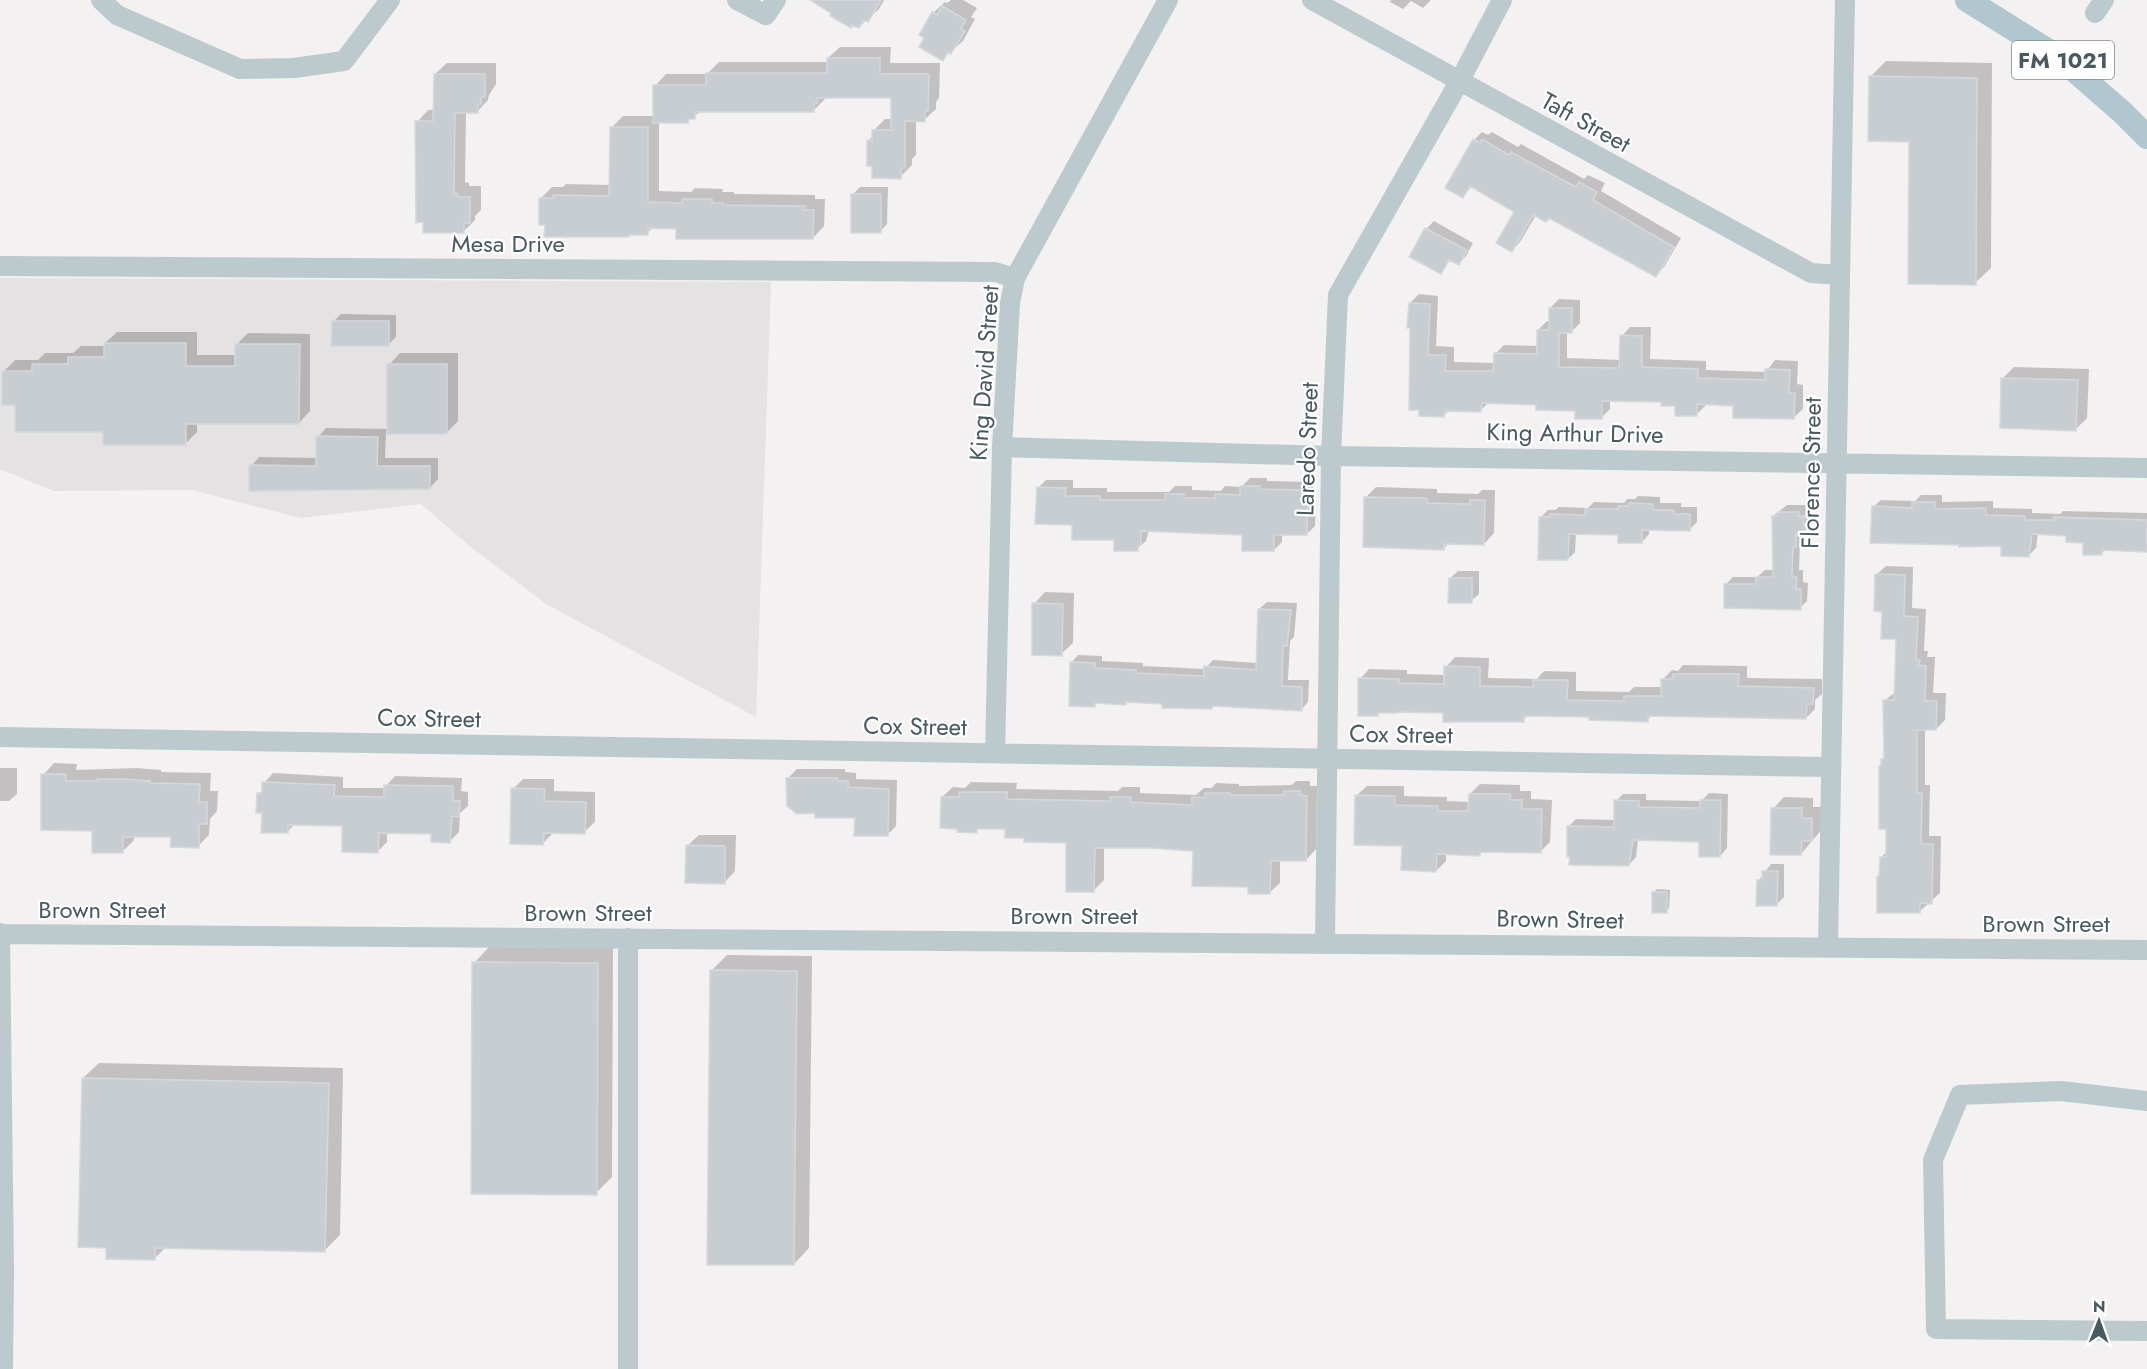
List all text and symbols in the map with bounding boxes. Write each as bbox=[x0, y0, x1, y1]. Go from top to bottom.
road number: FM 1021 bbox=[2012, 41, 2114, 79]
street label: Taft Street bbox=[1535, 83, 1637, 161]
street label: Mesa Drive bbox=[451, 226, 565, 261]
street label: King David Street bbox=[960, 284, 1008, 462]
street label: Laredo Street bbox=[1287, 381, 1327, 516]
street label: Florence Street bbox=[1792, 397, 1830, 549]
street label: King Arthur Drive bbox=[1486, 414, 1664, 452]
street label: Cox Street bbox=[377, 700, 481, 736]
street label: Cox Street bbox=[863, 708, 967, 744]
street label: Cox Street bbox=[1349, 716, 1453, 752]
street label: Brown Street bbox=[38, 892, 166, 927]
street label: Brown Street bbox=[524, 895, 652, 930]
street label: Brown Street bbox=[1010, 898, 1138, 933]
street label: Brown Street bbox=[1496, 900, 1624, 938]
street label: Brown Street bbox=[1982, 906, 2110, 941]
north arrow bbox=[2069, 1291, 2129, 1351]
text: N bbox=[2093, 1295, 2106, 1318]

